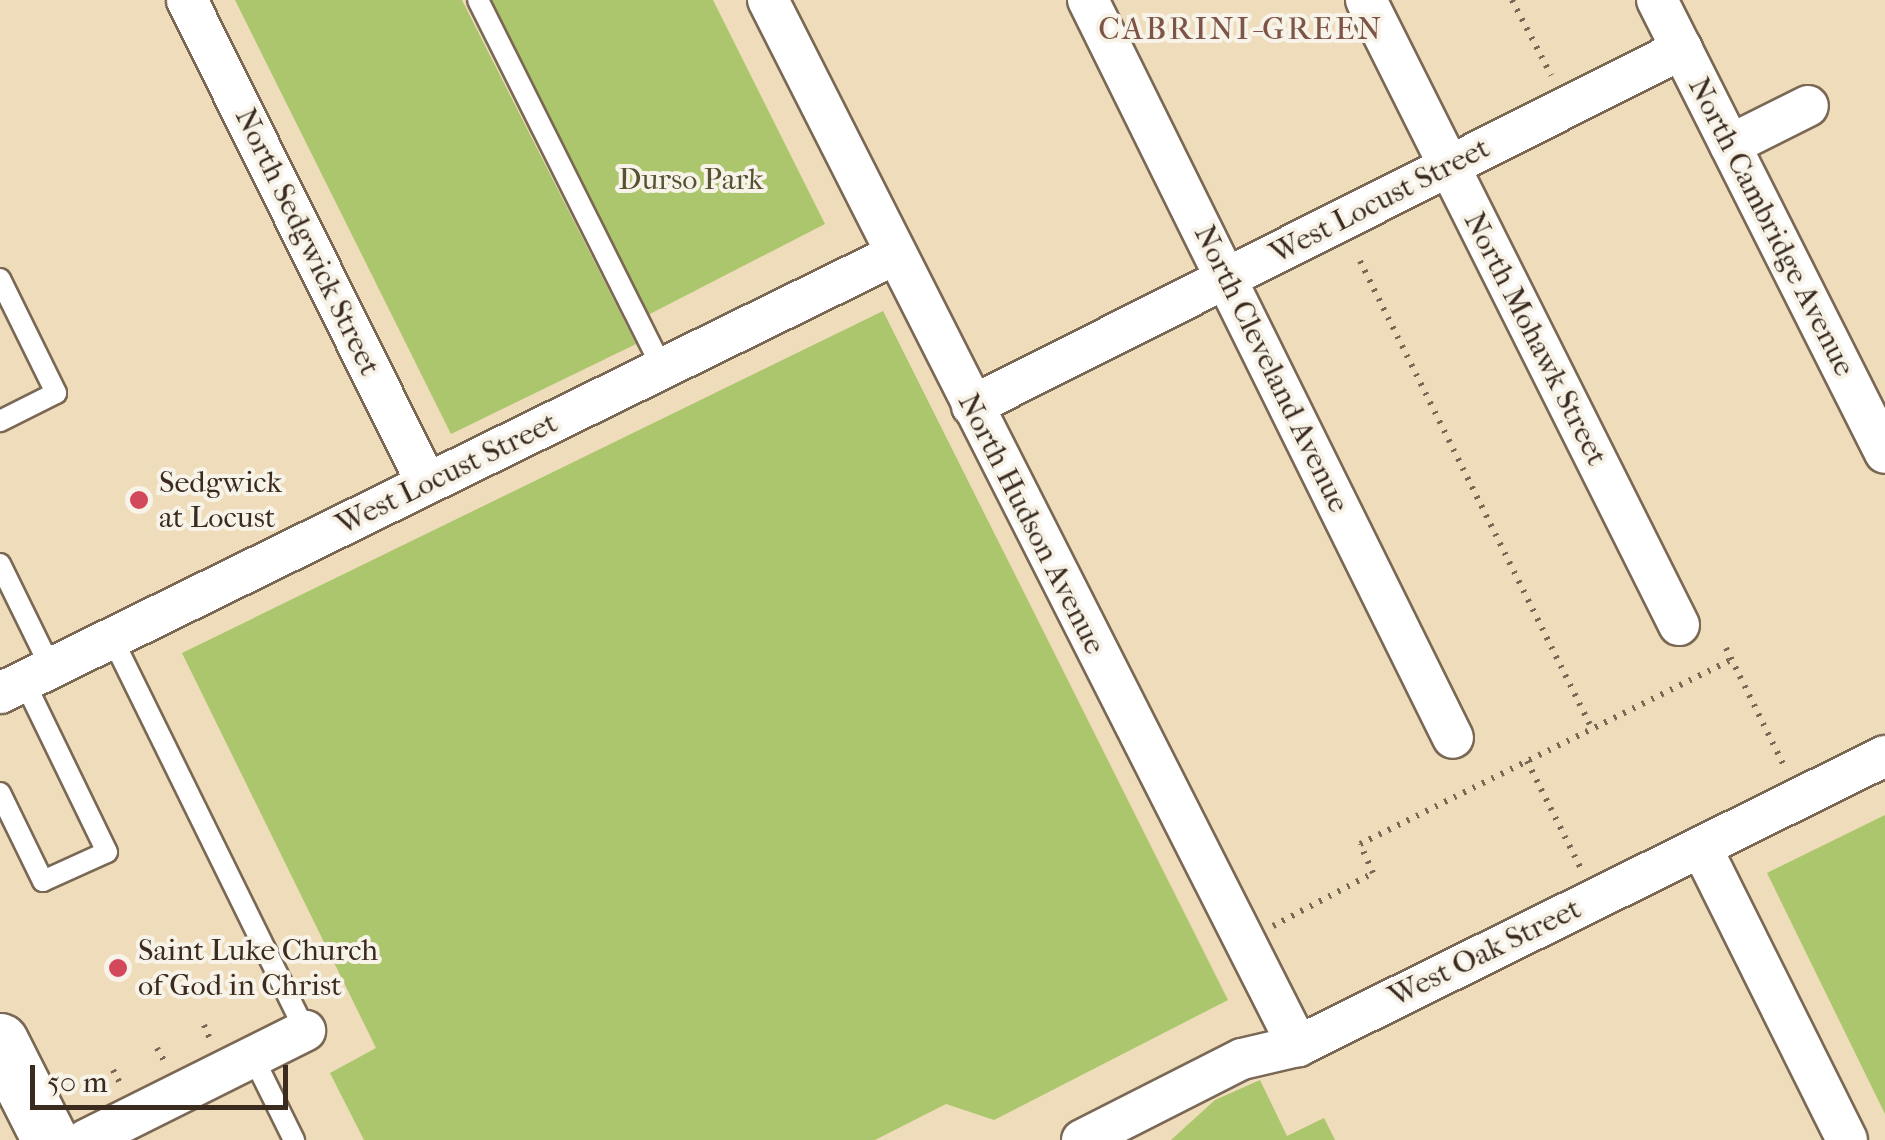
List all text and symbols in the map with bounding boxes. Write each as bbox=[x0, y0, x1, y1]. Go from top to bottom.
district label: CABRINI-GREEN bbox=[1098, 10, 1384, 48]
street label: North Cambridge Avenue bbox=[1680, 72, 1862, 382]
street label: North Sedgwick Street bbox=[227, 103, 387, 381]
street label: West Locust Street bbox=[1264, 130, 1496, 272]
park label: Durso Park bbox=[619, 162, 763, 198]
street label: North Mohawk Street bbox=[1456, 206, 1614, 472]
street label: North Cleveland Avenue bbox=[1186, 219, 1356, 519]
street label: North Hudson Avenue bbox=[950, 388, 1112, 660]
street label: West Locust Street bbox=[331, 405, 563, 543]
place label: Sedgwick at Locust bbox=[159, 465, 282, 536]
marker: Sedgwick at Locust bbox=[128, 489, 150, 511]
street label: West Oak Street bbox=[1383, 891, 1587, 1015]
place label: Saint Luke Church of God in Christ bbox=[138, 933, 378, 1004]
marker: Saint Luke Church of God in Christ bbox=[107, 957, 129, 979]
scale bar bbox=[35, 1045, 292, 1107]
text: 50 m bbox=[47, 1065, 108, 1100]

